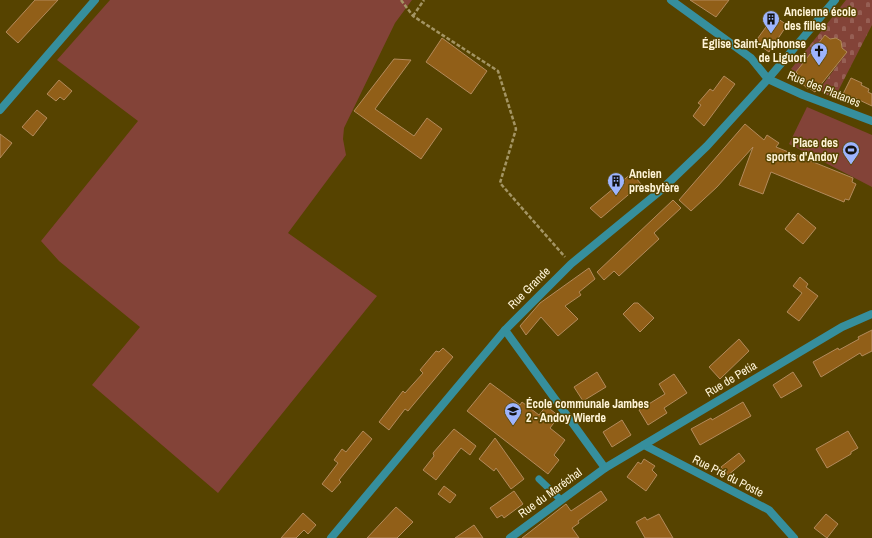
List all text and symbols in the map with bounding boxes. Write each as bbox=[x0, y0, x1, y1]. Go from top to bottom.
place label: Ancienne école des filles bbox=[784, 4, 857, 34]
building icon: Ancienne école des filles bbox=[761, 9, 781, 34]
place label: Église Saint-Alphonse de Liguori bbox=[702, 36, 807, 66]
church icon: Église Saint-Alphonse de Liguori bbox=[809, 41, 829, 66]
street label: Rue des Platanes bbox=[785, 67, 863, 111]
place label: Place des sports d'Andoy bbox=[766, 135, 839, 165]
sports icon: Place des sports d'Andoy bbox=[841, 140, 861, 165]
place label: Ancien presbytère bbox=[629, 166, 680, 196]
building icon: Ancien presbytère bbox=[606, 171, 626, 196]
street label: Rue Grande bbox=[504, 263, 554, 313]
street label: Rue de Petia bbox=[702, 357, 760, 401]
place label: École communale Jambes 2 - Andoy Wierde bbox=[526, 396, 650, 426]
school or university icon: École communale Jambes 2 - Andoy Wierde bbox=[503, 401, 523, 426]
street label: Rue Pré du Poste bbox=[690, 451, 766, 501]
street label: Rue du Maréchal bbox=[515, 465, 585, 521]

